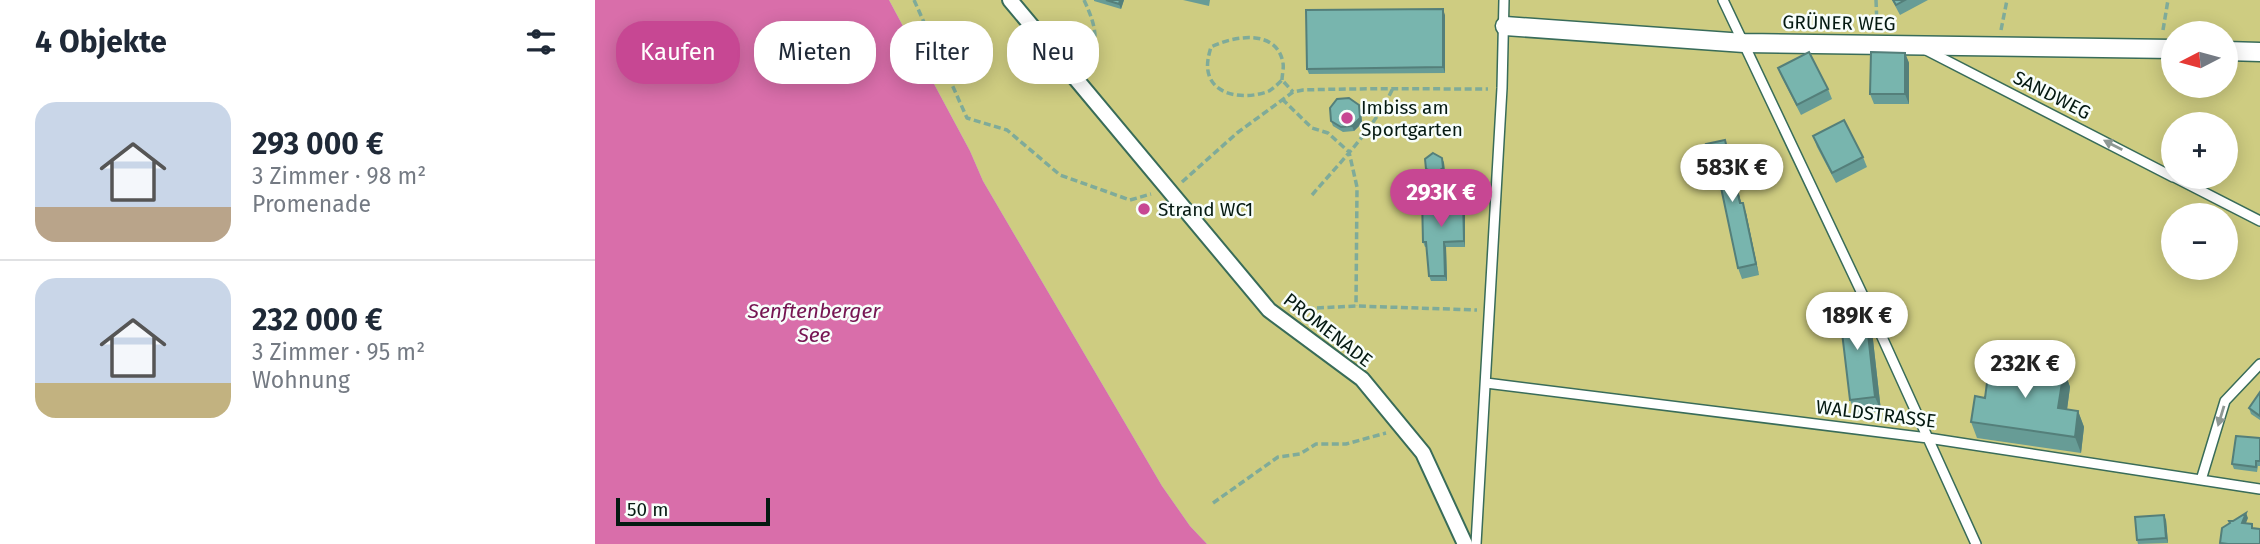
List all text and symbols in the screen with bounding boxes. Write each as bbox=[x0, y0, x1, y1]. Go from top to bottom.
street label: GRÜNER WEG bbox=[1782, 11, 1896, 35]
chip: Kaufen bbox=[616, 21, 740, 84]
chip: Mieten bbox=[754, 21, 876, 84]
chip: Filter bbox=[890, 21, 993, 84]
chip: Neu bbox=[1007, 21, 1099, 84]
north arrow bbox=[2161, 21, 2238, 98]
map controls bbox=[2161, 21, 2238, 280]
icon: filters bbox=[522, 23, 560, 61]
text: 4 Objekte bbox=[35, 24, 167, 60]
street label: SANDWEG bbox=[2009, 66, 2095, 124]
place label: Imbiss am Sportgarten bbox=[1361, 96, 1463, 141]
marker: Imbiss am Sportgarten bbox=[1339, 110, 1355, 126]
button: + bbox=[2161, 112, 2238, 189]
text: 293 000 € bbox=[252, 126, 384, 162]
icon: home bbox=[91, 130, 175, 214]
one-way arrow bbox=[2103, 140, 2123, 151]
pin: 583K € bbox=[1675, 144, 1789, 204]
text: 583K € bbox=[1696, 153, 1768, 181]
text: 3 Zimmer · 98 m² bbox=[252, 162, 426, 190]
pin: 293K € bbox=[1384, 170, 1498, 229]
text: 293K € bbox=[1406, 178, 1476, 206]
text: Promenade bbox=[252, 190, 371, 218]
place label: Strand WC1 bbox=[1158, 198, 1253, 221]
marker: Strand WC1 bbox=[1136, 201, 1152, 217]
button: − bbox=[2161, 203, 2238, 280]
street label: PROMENADE bbox=[1279, 288, 1377, 372]
pin: 189K € bbox=[1800, 292, 1914, 352]
water label: Senftenberger See bbox=[747, 298, 881, 348]
text: 189K € bbox=[1822, 301, 1892, 329]
text: 232 000 € bbox=[252, 302, 383, 338]
icon: home bbox=[91, 306, 175, 390]
text: 3 Zimmer · 95 m² bbox=[252, 338, 425, 366]
pin: 232K € bbox=[1968, 340, 2082, 400]
text: 232K € bbox=[1990, 349, 2060, 377]
text: Wohnung bbox=[252, 366, 350, 394]
street label: WALDSTRASSE bbox=[1815, 395, 1937, 433]
one-way arrow bbox=[2215, 406, 2225, 427]
scale bar bbox=[616, 495, 770, 527]
text: 50 m bbox=[627, 498, 668, 521]

